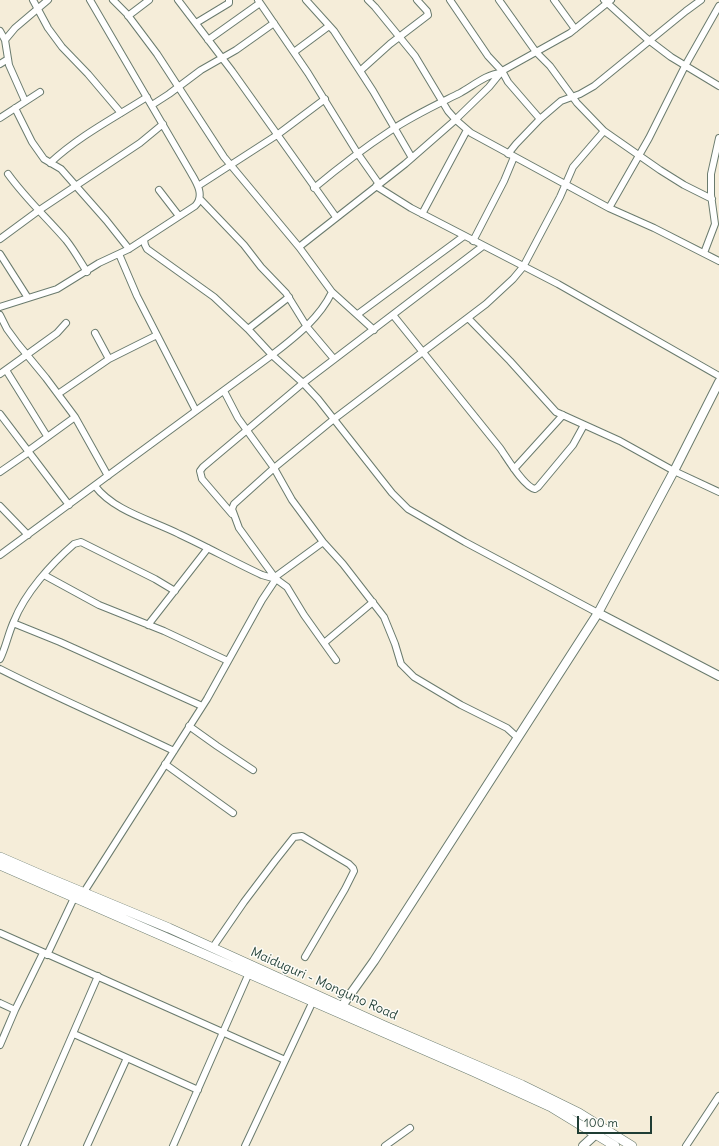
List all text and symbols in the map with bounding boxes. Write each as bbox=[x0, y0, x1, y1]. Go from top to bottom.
street label: Maiduguri - Monguno Road bbox=[248, 944, 400, 1024]
scale bar bbox=[579, 1108, 654, 1134]
text: 100 m bbox=[584, 1115, 618, 1130]

